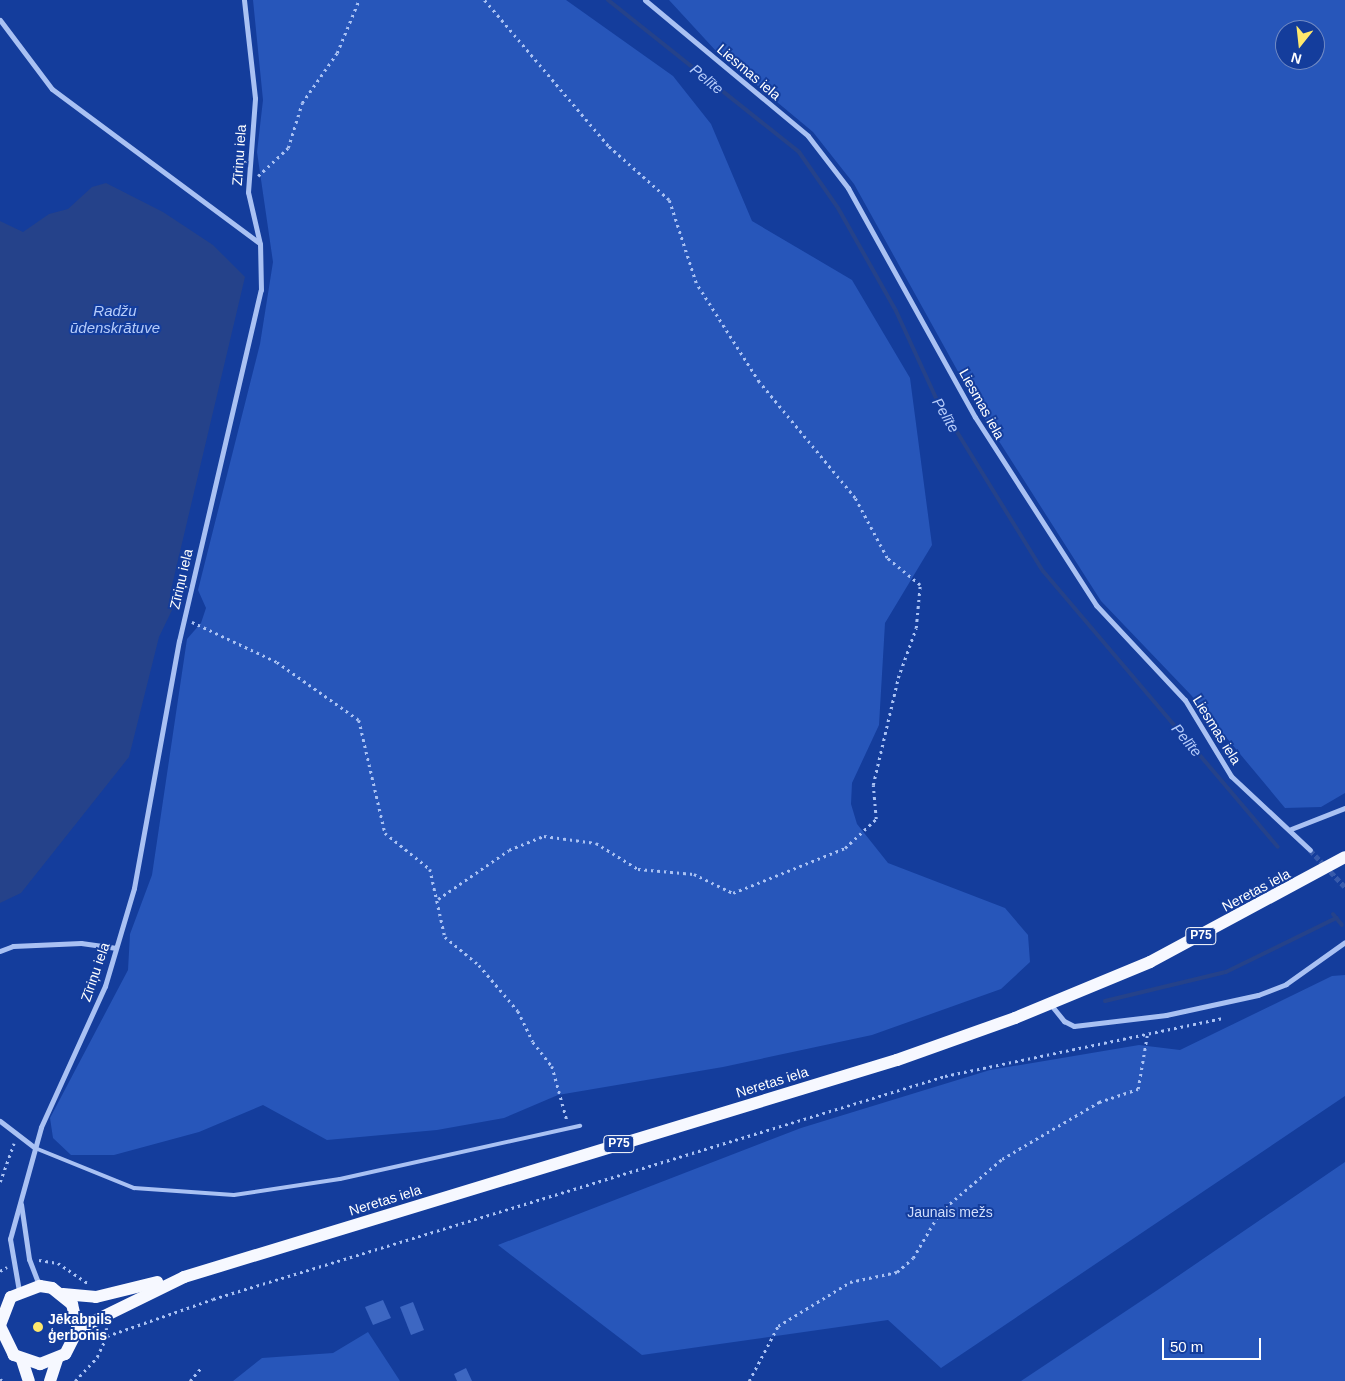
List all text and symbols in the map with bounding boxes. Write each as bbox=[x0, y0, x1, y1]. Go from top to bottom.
north arrow bbox=[1275, 20, 1325, 70]
street label: Liesmas iela bbox=[714, 41, 784, 103]
text: N bbox=[1289, 49, 1303, 68]
water label: Pelīte bbox=[687, 60, 727, 98]
street label: Zīriņu iela bbox=[228, 124, 250, 186]
water label: Radžu ūdenskrātuve bbox=[70, 301, 160, 336]
street label: Liesmas iela bbox=[956, 366, 1008, 442]
water label: Pelīte bbox=[929, 394, 963, 436]
street label: Zīriņu iela bbox=[166, 547, 196, 611]
street label: Liesmas iela bbox=[1189, 693, 1245, 767]
water label: Pelīte bbox=[1168, 720, 1206, 760]
street label: Neretas iela bbox=[1219, 865, 1293, 915]
road number: P75 bbox=[1185, 926, 1217, 946]
street label: Zīriņu iela bbox=[77, 940, 113, 1004]
street label: Neretas iela bbox=[734, 1063, 810, 1101]
road number: P75 bbox=[603, 1134, 635, 1154]
street label: Neretas iela bbox=[347, 1181, 423, 1219]
park label: Jaunais mežs bbox=[907, 1204, 993, 1220]
place label: Jēkabpils ģerbonis bbox=[48, 1311, 112, 1344]
marker: Jēkabpils ģerbonis bbox=[32, 1321, 44, 1333]
scale bar bbox=[1165, 1328, 1264, 1360]
text: 50 m bbox=[1170, 1338, 1203, 1355]

